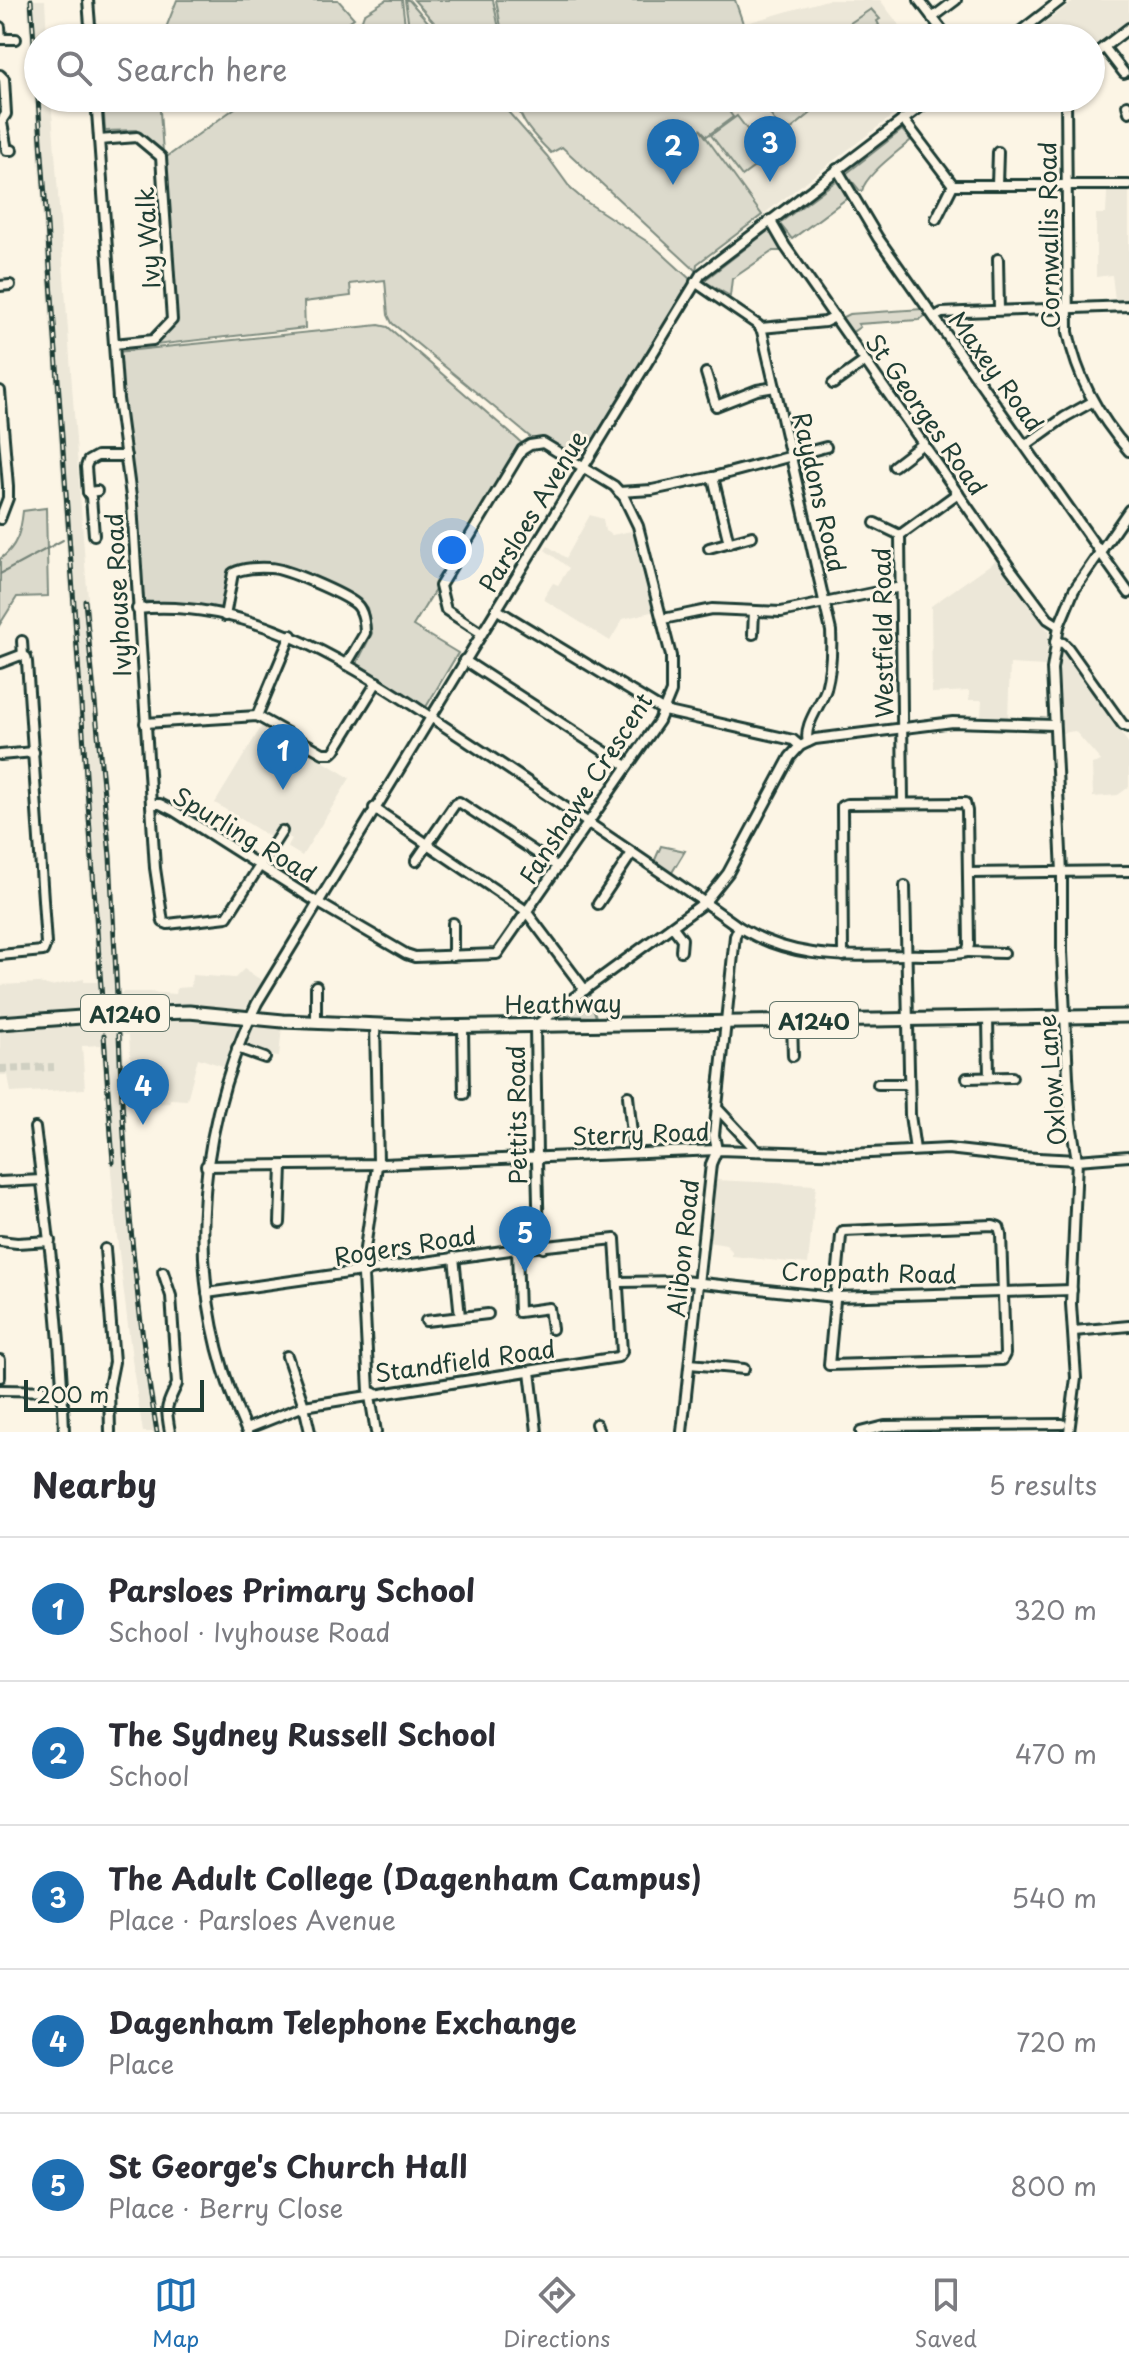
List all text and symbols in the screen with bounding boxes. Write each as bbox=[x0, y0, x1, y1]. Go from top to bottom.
search box bbox=[24, 24, 1105, 112]
icon: search bbox=[52, 46, 96, 90]
text: Search here bbox=[116, 46, 288, 91]
pin: 3 bbox=[744, 116, 796, 182]
pin: 2 bbox=[647, 119, 699, 185]
street label: Cornwallis Road bbox=[1028, 141, 1068, 329]
street label: Ivy Walk bbox=[125, 186, 169, 290]
street label: Maxey Road bbox=[941, 303, 1053, 439]
street label: St Georges Road bbox=[858, 326, 996, 502]
street label: Raydons Road bbox=[784, 408, 856, 576]
street label: Parsloes Avenue bbox=[469, 423, 595, 599]
street label: Ivyhouse Road bbox=[95, 512, 139, 678]
your location bbox=[432, 530, 472, 570]
street label: Westfield Road bbox=[863, 547, 901, 719]
street label: Fanshawe Crescent bbox=[509, 685, 661, 891]
pin: 1 bbox=[257, 724, 309, 790]
street label: Spurling Road bbox=[166, 777, 324, 891]
street label: Heathway bbox=[504, 984, 622, 1022]
road number: A1240 bbox=[81, 995, 169, 1031]
road number: A1240 bbox=[770, 1002, 858, 1038]
street label: Oxlow Lane bbox=[1027, 1013, 1075, 1147]
street label: Pettits Road bbox=[497, 1045, 535, 1185]
pin: 4 bbox=[117, 1059, 169, 1125]
street label: Sterry Road bbox=[572, 1113, 710, 1153]
street label: Alibon Road bbox=[657, 1177, 707, 1319]
pin: 5 bbox=[499, 1206, 551, 1272]
street label: Rogers Road bbox=[331, 1216, 479, 1274]
street label: Croppath Road bbox=[781, 1252, 957, 1292]
street label: Standfield Road bbox=[372, 1330, 558, 1390]
scale bar bbox=[24, 1376, 204, 1412]
text: 200 m bbox=[36, 1377, 109, 1410]
text: Nearby bbox=[32, 1458, 157, 1510]
text: 5 results bbox=[989, 1465, 1097, 1504]
text: Parsloes Primary School bbox=[108, 1567, 475, 1612]
text: 1 bbox=[52, 1590, 64, 1629]
text: 320 m bbox=[1013, 1590, 1097, 1629]
text: School · Ivyhouse Road bbox=[108, 1612, 391, 1651]
text: The Sydney Russell School bbox=[108, 1711, 496, 1756]
text: 2 bbox=[49, 1734, 67, 1773]
text: 470 m bbox=[1015, 1734, 1097, 1773]
text: School bbox=[108, 1756, 190, 1795]
text: The Adult College (Dagenham Campus) bbox=[108, 1855, 702, 1900]
text: 3 bbox=[49, 1878, 67, 1917]
text: 540 m bbox=[1011, 1878, 1097, 1917]
text: Place · Parsloes Avenue bbox=[108, 1900, 396, 1939]
text: Dagenham Telephone Exchange bbox=[108, 1999, 577, 2044]
text: 4 bbox=[49, 2022, 67, 2061]
text: 720 m bbox=[1016, 2022, 1097, 2061]
text: Place bbox=[108, 2044, 174, 2083]
text: St George's Church Hall bbox=[108, 2143, 467, 2188]
text: 5 bbox=[50, 2166, 66, 2205]
text: 800 m bbox=[1010, 2166, 1097, 2205]
text: Place · Berry Close bbox=[108, 2188, 343, 2227]
tab: Map bbox=[152, 2273, 199, 2354]
tab: Directions bbox=[503, 2273, 610, 2354]
tab: Saved bbox=[914, 2273, 977, 2354]

